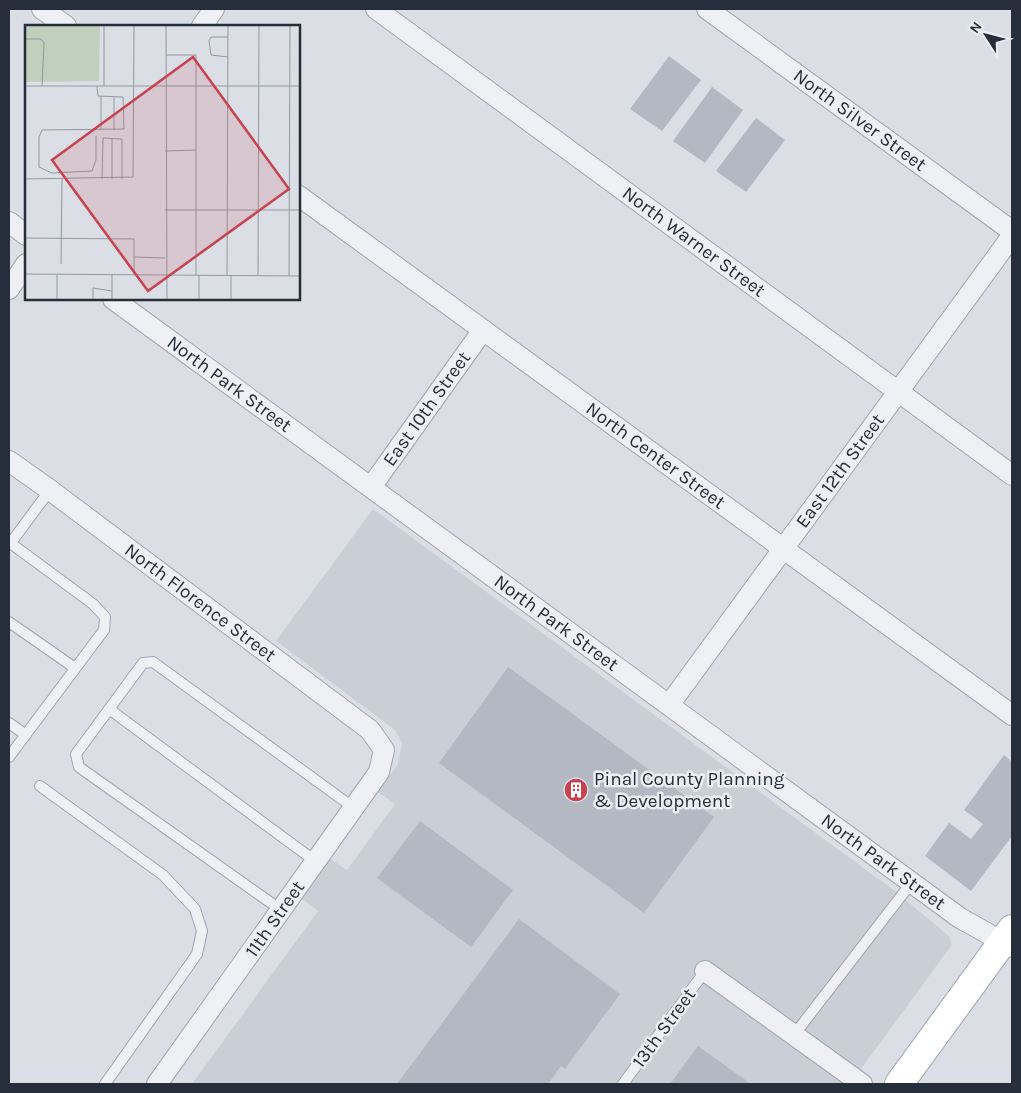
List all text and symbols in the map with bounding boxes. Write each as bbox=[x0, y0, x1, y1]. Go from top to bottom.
north arrow bbox=[961, 10, 1011, 60]
text: N bbox=[966, 19, 986, 37]
inset map bbox=[25, 25, 300, 300]
street label: North Silver Street bbox=[789, 65, 930, 176]
street label: North Warner Street bbox=[618, 182, 770, 302]
street label: North Park Street bbox=[163, 331, 296, 437]
street label: East 10th Street bbox=[378, 347, 475, 470]
street label: North Center Street bbox=[582, 398, 729, 514]
street label: East 12th Street bbox=[791, 410, 889, 532]
street label: North Florence Street bbox=[120, 539, 280, 667]
street label: North Park Street bbox=[490, 570, 623, 676]
place label: Pinal County Planning & Development bbox=[594, 768, 785, 812]
building icon: Pinal County Planning & Development bbox=[563, 777, 589, 803]
street label: North Park Street bbox=[817, 809, 950, 915]
street label: 11th Street bbox=[241, 877, 309, 961]
street label: 13th Street bbox=[628, 984, 700, 1072]

